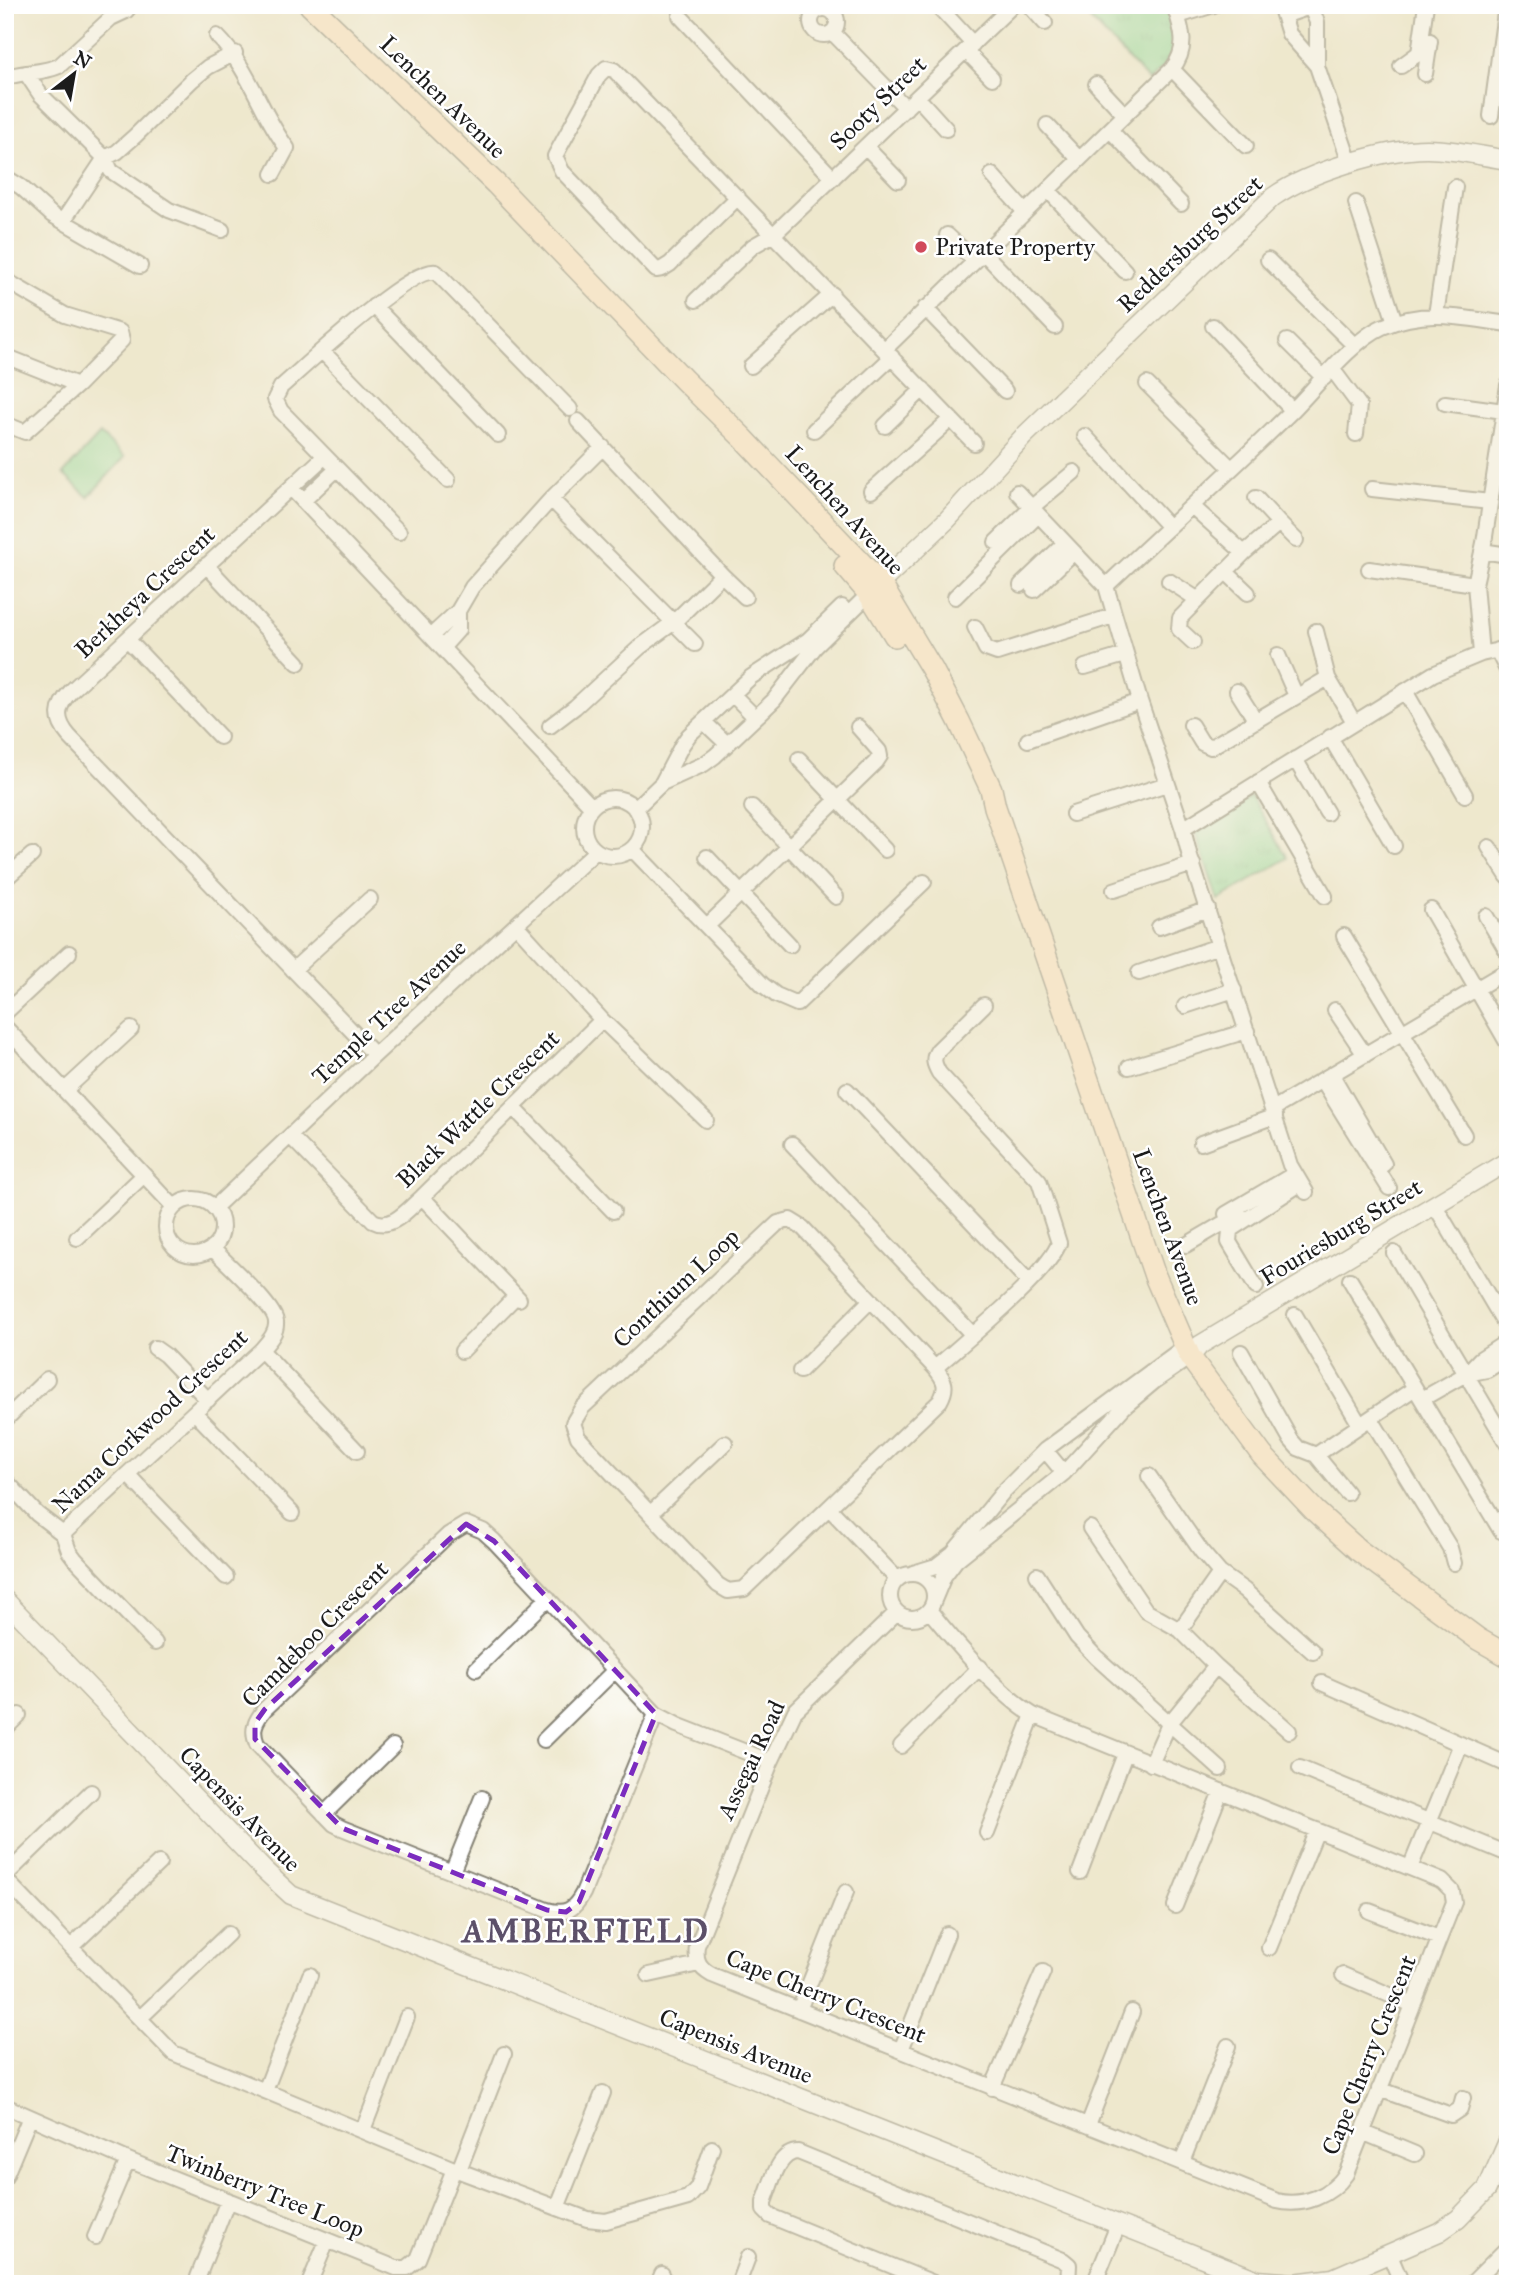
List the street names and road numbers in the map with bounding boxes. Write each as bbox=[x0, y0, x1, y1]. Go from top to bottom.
street label: Lenchen Avenue bbox=[373, 29, 513, 165]
street label: Sooty Street bbox=[823, 49, 933, 156]
street label: Reddersburg Street bbox=[1111, 169, 1269, 319]
street label: Lenchen Avenue bbox=[779, 439, 911, 581]
street label: Berkheya Crescent bbox=[69, 519, 222, 665]
street label: Temple Tree Avenue bbox=[306, 933, 472, 1091]
street label: Black Wattle Crescent bbox=[390, 1023, 566, 1194]
street label: Lenchen Avenue bbox=[1126, 1145, 1210, 1309]
street label: Fouriesburg Street bbox=[1255, 1172, 1428, 1292]
street label: Conthium Loop bbox=[606, 1222, 746, 1354]
street label: Nama Corkwood Crescent bbox=[46, 1322, 254, 1520]
street label: Camdeboo Crescent bbox=[235, 1554, 395, 1714]
street label: Assegai Road bbox=[710, 1696, 792, 1825]
street label: Capensis Avenue bbox=[173, 1740, 307, 1878]
street label: Cape Cherry Crescent bbox=[722, 1942, 931, 2050]
street label: Cape Cherry Crescent bbox=[1315, 1950, 1423, 2159]
street label: Capensis Avenue bbox=[655, 2002, 817, 2090]
street label: Twinberry Tree Loop bbox=[161, 2137, 369, 2245]

